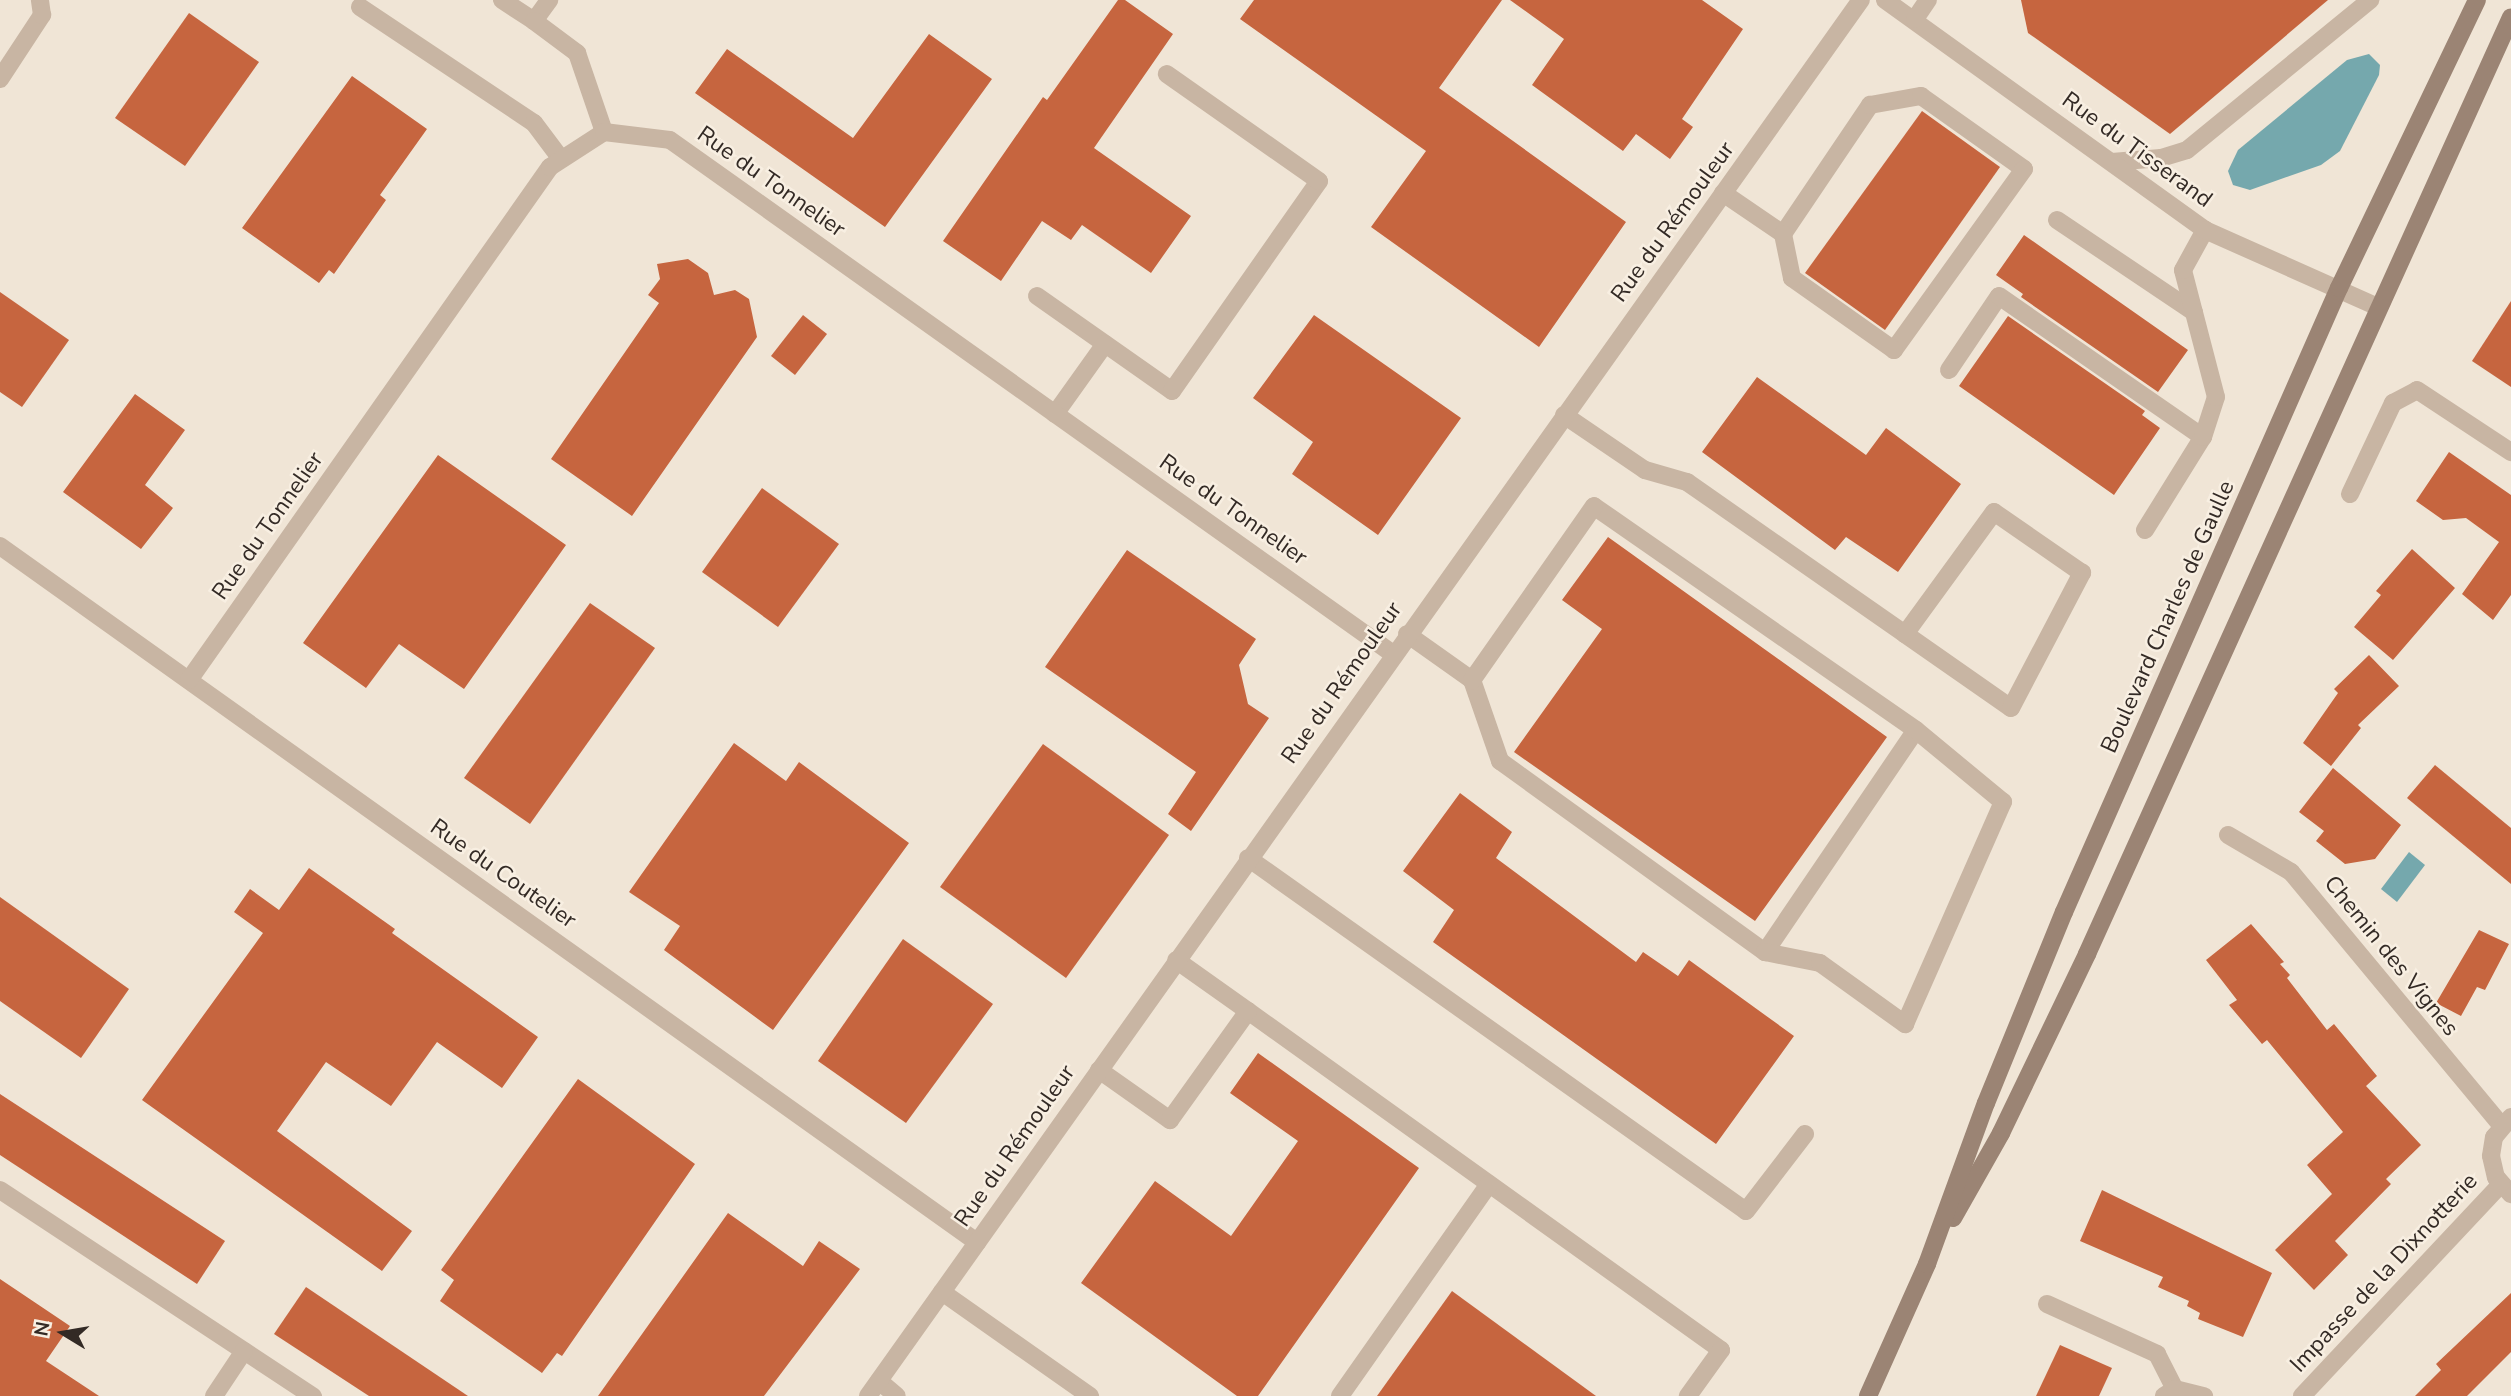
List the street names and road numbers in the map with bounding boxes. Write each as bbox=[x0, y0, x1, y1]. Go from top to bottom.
street label: Rue du Tisserand bbox=[2056, 86, 2218, 214]
street label: Rue du Tonnelier bbox=[692, 121, 850, 243]
street label: Rue du Rémouleur bbox=[1606, 136, 1740, 308]
street label: Rue du Tonnelier bbox=[207, 447, 329, 605]
street label: Rue du Tonnelier bbox=[1154, 449, 1312, 571]
street label: Boulevard Charles de Gaulle bbox=[2095, 477, 2241, 757]
street label: Rue du Rémouleur bbox=[1276, 597, 1408, 769]
street label: Rue du Coutelier bbox=[425, 813, 581, 935]
street label: Chemin des Vignes bbox=[2318, 870, 2464, 1042]
street label: Rue du Rémouleur bbox=[949, 1060, 1081, 1232]
street label: Impasse de la Dixnotterie bbox=[2285, 1168, 2483, 1378]

